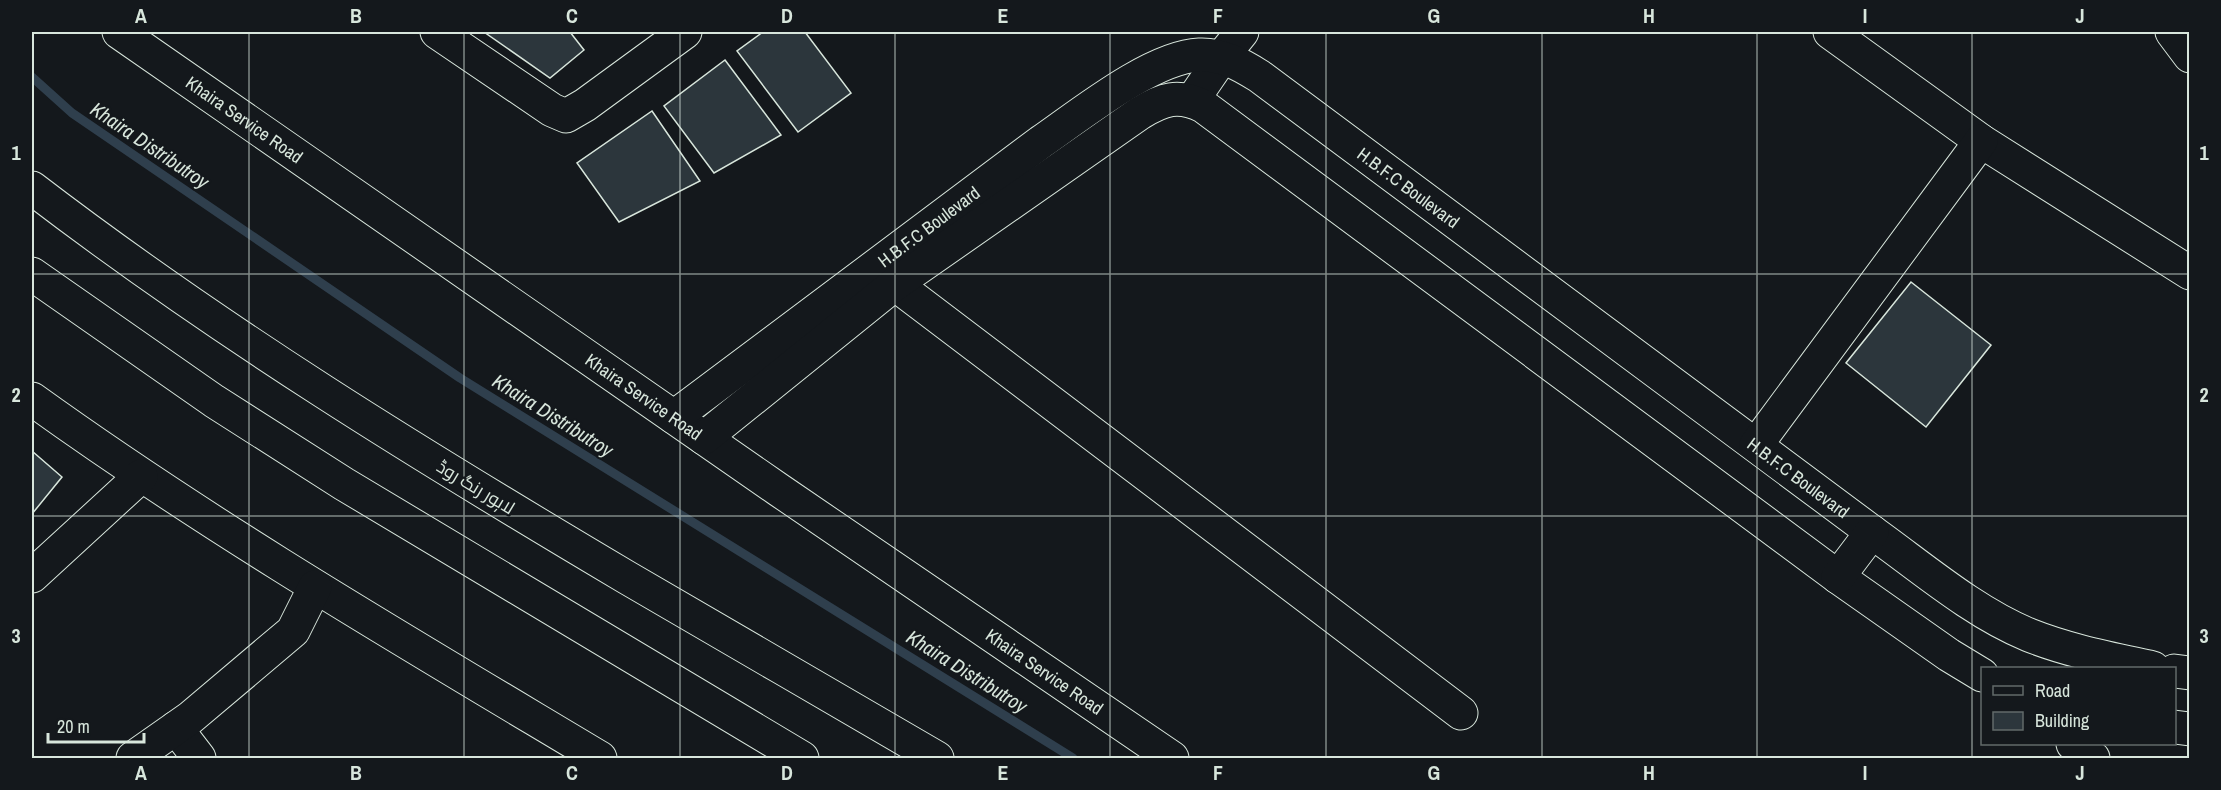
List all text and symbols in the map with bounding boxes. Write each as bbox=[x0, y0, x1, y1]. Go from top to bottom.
text: A bbox=[135, 2, 147, 29]
text: B bbox=[350, 2, 362, 29]
text: C bbox=[566, 2, 578, 29]
text: D bbox=[781, 2, 793, 29]
text: E bbox=[998, 2, 1009, 29]
text: F bbox=[1213, 2, 1223, 29]
text: G bbox=[1428, 2, 1440, 29]
text: H bbox=[1643, 2, 1655, 29]
text: I bbox=[1863, 2, 1867, 29]
text: J bbox=[2075, 2, 2085, 29]
street label: Khaira Service Road bbox=[181, 70, 308, 169]
water label: Khaira Distributroy bbox=[85, 95, 215, 195]
text: 1 bbox=[11, 139, 21, 166]
text: 1 bbox=[2199, 139, 2209, 166]
street label: H.B.F.C Boulevard bbox=[1352, 141, 1465, 234]
street label: H.B.F.C Boulevard bbox=[872, 180, 985, 273]
street label: Khaira Service Road bbox=[580, 347, 707, 446]
water label: Khaira Distributroy bbox=[487, 367, 619, 463]
text: 2 bbox=[11, 381, 21, 408]
text: 2 bbox=[2199, 381, 2209, 408]
street label: H.B.F.C Boulevard bbox=[1742, 431, 1855, 524]
street label: لاہور رنگ روڈ bbox=[432, 454, 520, 520]
text: 3 bbox=[11, 622, 21, 649]
street label: Khaira Service Road bbox=[981, 622, 1108, 720]
text: 3 bbox=[2199, 622, 2209, 649]
water label: Khaira Distributroy bbox=[901, 623, 1033, 719]
legend bbox=[1981, 667, 2176, 745]
text: Road bbox=[2035, 678, 2070, 703]
scale bar bbox=[48, 706, 144, 744]
text: Building bbox=[2035, 708, 2090, 733]
text: 20 m bbox=[57, 714, 90, 739]
text: A bbox=[135, 759, 147, 786]
text: B bbox=[350, 759, 362, 786]
text: C bbox=[566, 759, 578, 786]
text: D bbox=[781, 759, 793, 786]
text: E bbox=[998, 759, 1009, 786]
text: F bbox=[1213, 759, 1223, 786]
text: G bbox=[1428, 759, 1440, 786]
text: H bbox=[1643, 759, 1655, 786]
text: I bbox=[1863, 759, 1867, 786]
text: J bbox=[2075, 759, 2085, 786]

